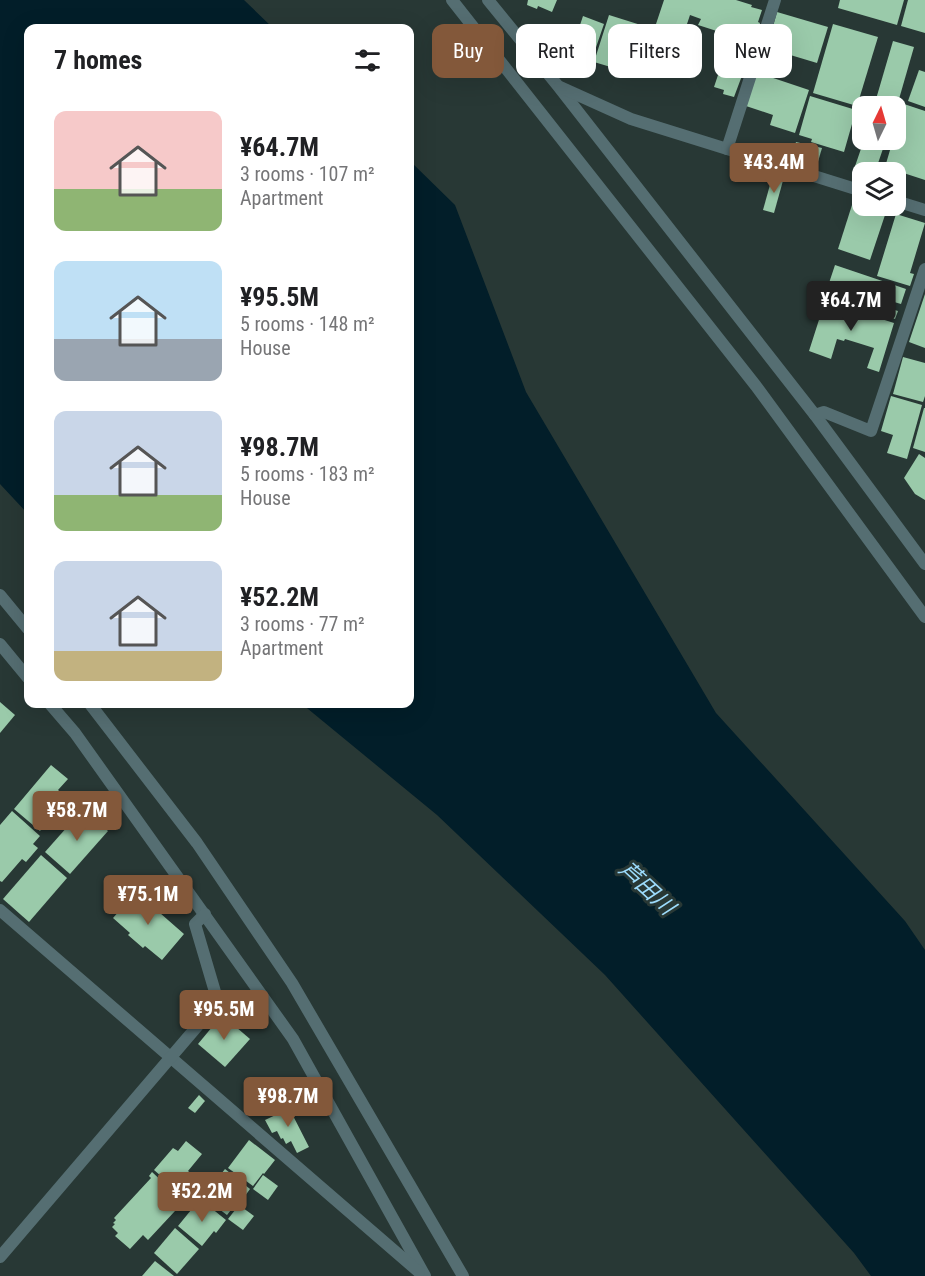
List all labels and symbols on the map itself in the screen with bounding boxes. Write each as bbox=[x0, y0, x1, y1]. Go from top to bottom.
north arrow bbox=[852, 96, 906, 150]
pin: ¥43.4M bbox=[725, 143, 823, 194]
pin: ¥64.7M bbox=[802, 281, 900, 332]
pin: ¥58.7M bbox=[28, 791, 126, 842]
water label: 芦田川 bbox=[614, 856, 681, 921]
pin: ¥75.1M bbox=[99, 875, 197, 926]
pin: ¥95.5M bbox=[175, 990, 273, 1041]
pin: ¥98.7M bbox=[239, 1077, 337, 1128]
pin: ¥52.2M bbox=[153, 1172, 251, 1223]

